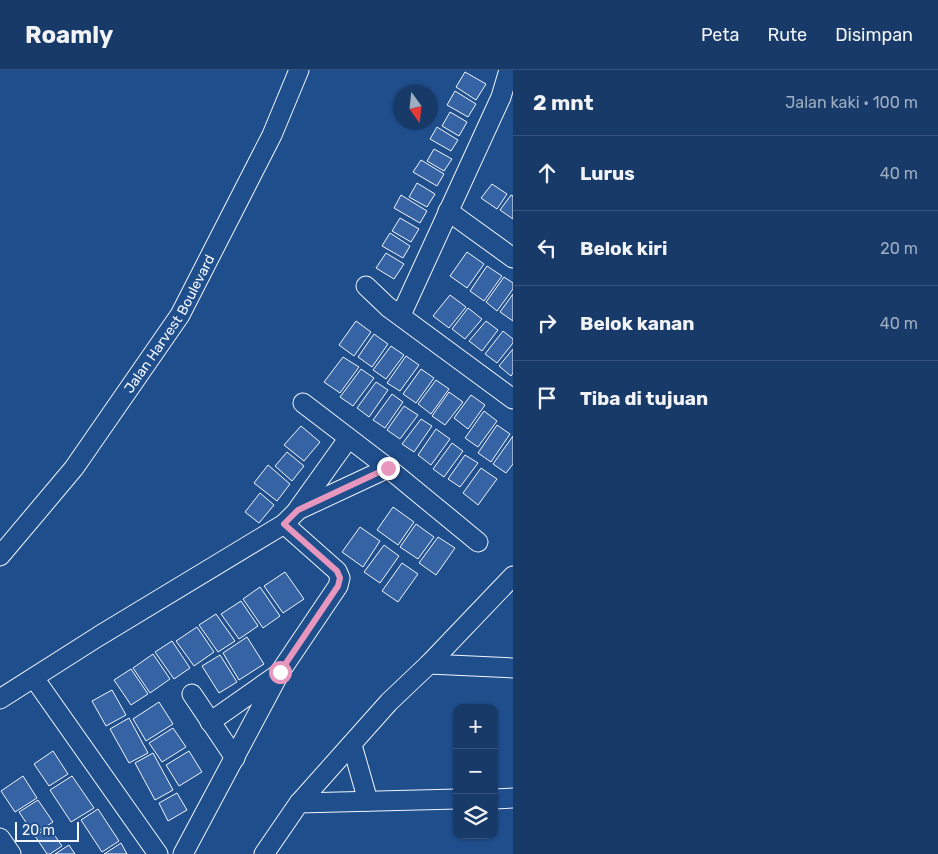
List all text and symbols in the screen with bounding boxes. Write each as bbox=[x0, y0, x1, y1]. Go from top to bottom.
text: Roamly bbox=[25, 21, 113, 49]
text: Peta bbox=[701, 24, 739, 46]
text: Rute bbox=[767, 24, 807, 46]
text: Disimpan bbox=[835, 24, 913, 46]
north arrow bbox=[393, 85, 438, 130]
text: 2 mnt bbox=[533, 90, 594, 115]
text: Jalan kaki · 100 m bbox=[785, 93, 918, 112]
icon: ahead bbox=[533, 159, 561, 187]
text: Lurus bbox=[580, 162, 635, 185]
text: 40 m bbox=[880, 164, 918, 183]
icon: left bbox=[533, 234, 561, 262]
text: Belok kiri bbox=[580, 237, 667, 260]
text: 20 m bbox=[880, 239, 918, 258]
street label: Jalan Harvest Boulevard bbox=[120, 252, 218, 397]
icon: right bbox=[533, 309, 561, 337]
text: Belok kanan bbox=[580, 312, 695, 335]
text: 40 m bbox=[880, 314, 918, 333]
icon: arrive bbox=[533, 384, 561, 412]
text: Tiba di tujuan bbox=[580, 387, 708, 410]
route end bbox=[377, 457, 400, 480]
route start bbox=[269, 661, 292, 684]
map controls bbox=[453, 704, 498, 839]
button: + bbox=[453, 704, 498, 749]
button: − bbox=[453, 749, 498, 794]
button: layers bbox=[453, 794, 498, 839]
scale bar bbox=[15, 819, 79, 842]
text: 20 m bbox=[22, 822, 55, 839]

